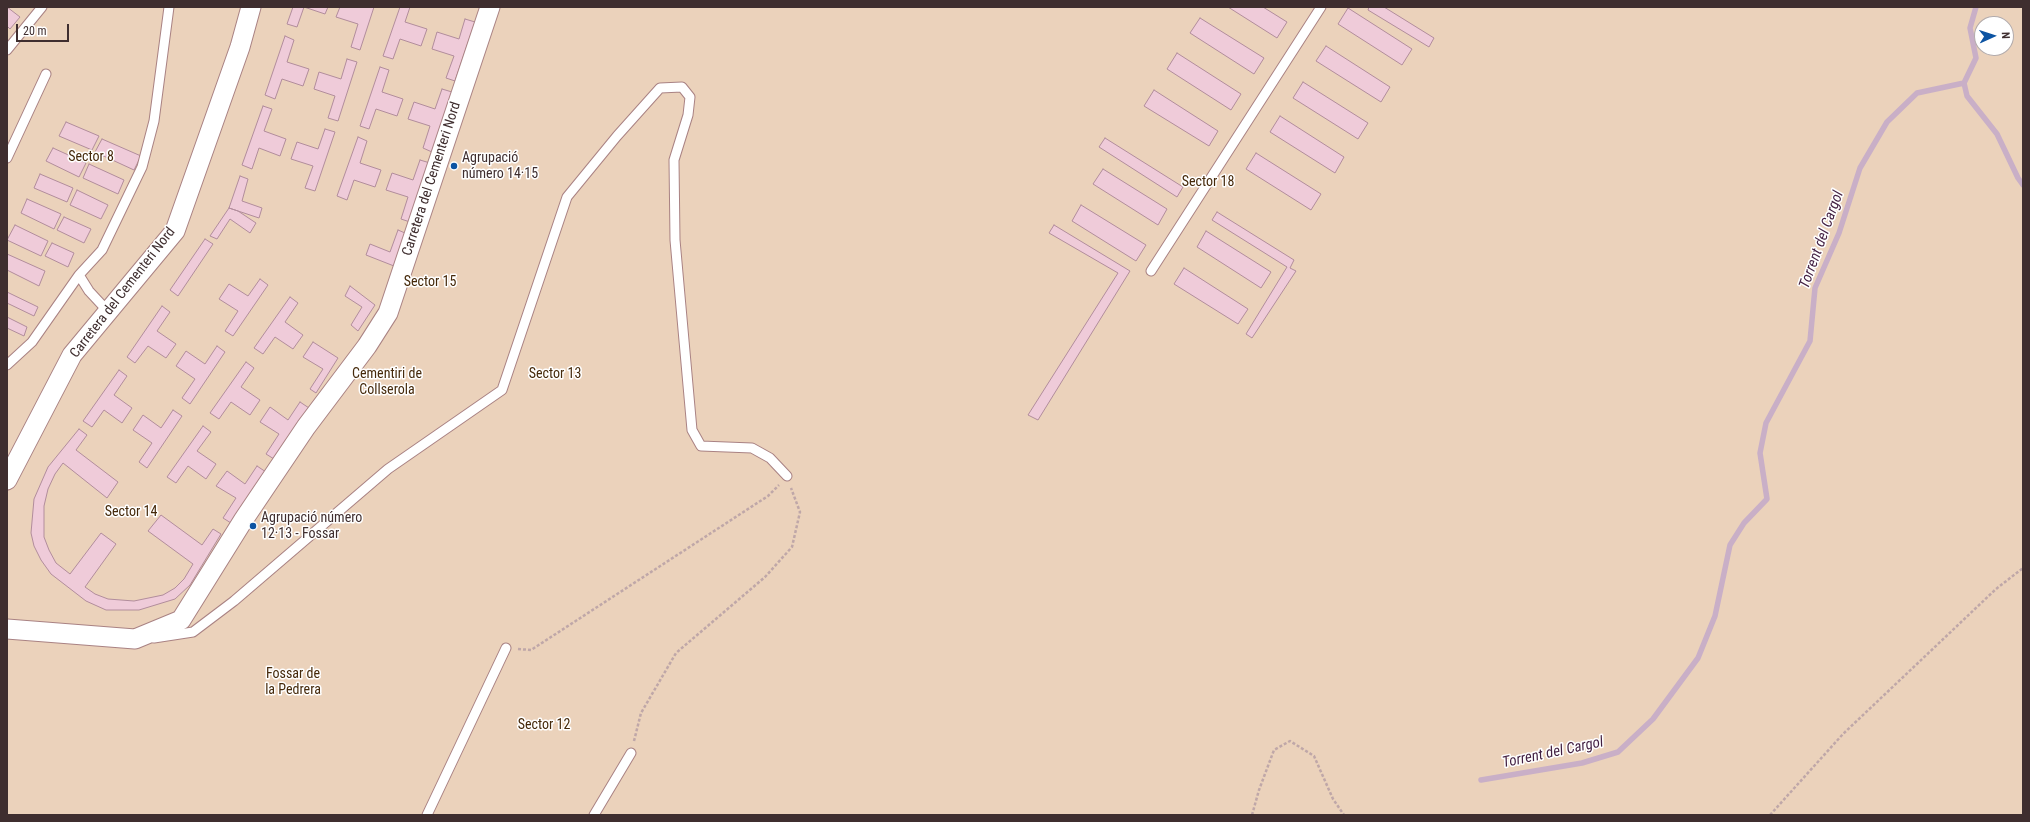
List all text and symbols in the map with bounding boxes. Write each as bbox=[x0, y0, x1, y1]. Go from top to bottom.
scale bar bbox=[18, 16, 71, 42]
north arrow bbox=[1974, 16, 2014, 56]
text: 20 m bbox=[23, 24, 47, 38]
text: N bbox=[1999, 32, 2012, 39]
street label: Carretera del Cementeri Nord bbox=[399, 100, 465, 258]
park label: Sector 8 bbox=[68, 149, 114, 165]
place label: Agrupació número 14·15 bbox=[462, 150, 538, 182]
marker: Agrupació número 14·15 bbox=[449, 161, 459, 171]
park label: Sector 18 bbox=[1182, 174, 1234, 190]
water label: Torrent del Cargol bbox=[1796, 189, 1848, 291]
street label: Carretera del Cementeri Nord bbox=[67, 225, 179, 361]
park label: Sector 15 bbox=[404, 274, 456, 290]
park label: Cementiri de Collserola bbox=[352, 366, 422, 398]
park label: Sector 13 bbox=[529, 366, 581, 382]
park label: Sector 14 bbox=[105, 504, 157, 520]
place label: Agrupació número 12·13 - Fossar bbox=[261, 510, 362, 542]
marker: Agrupació número 12·13 - Fossar bbox=[248, 521, 258, 531]
park label: Fossar de la Pedrera bbox=[265, 666, 321, 698]
park label: Sector 12 bbox=[518, 717, 570, 733]
water label: Torrent del Cargol bbox=[1501, 734, 1605, 772]

